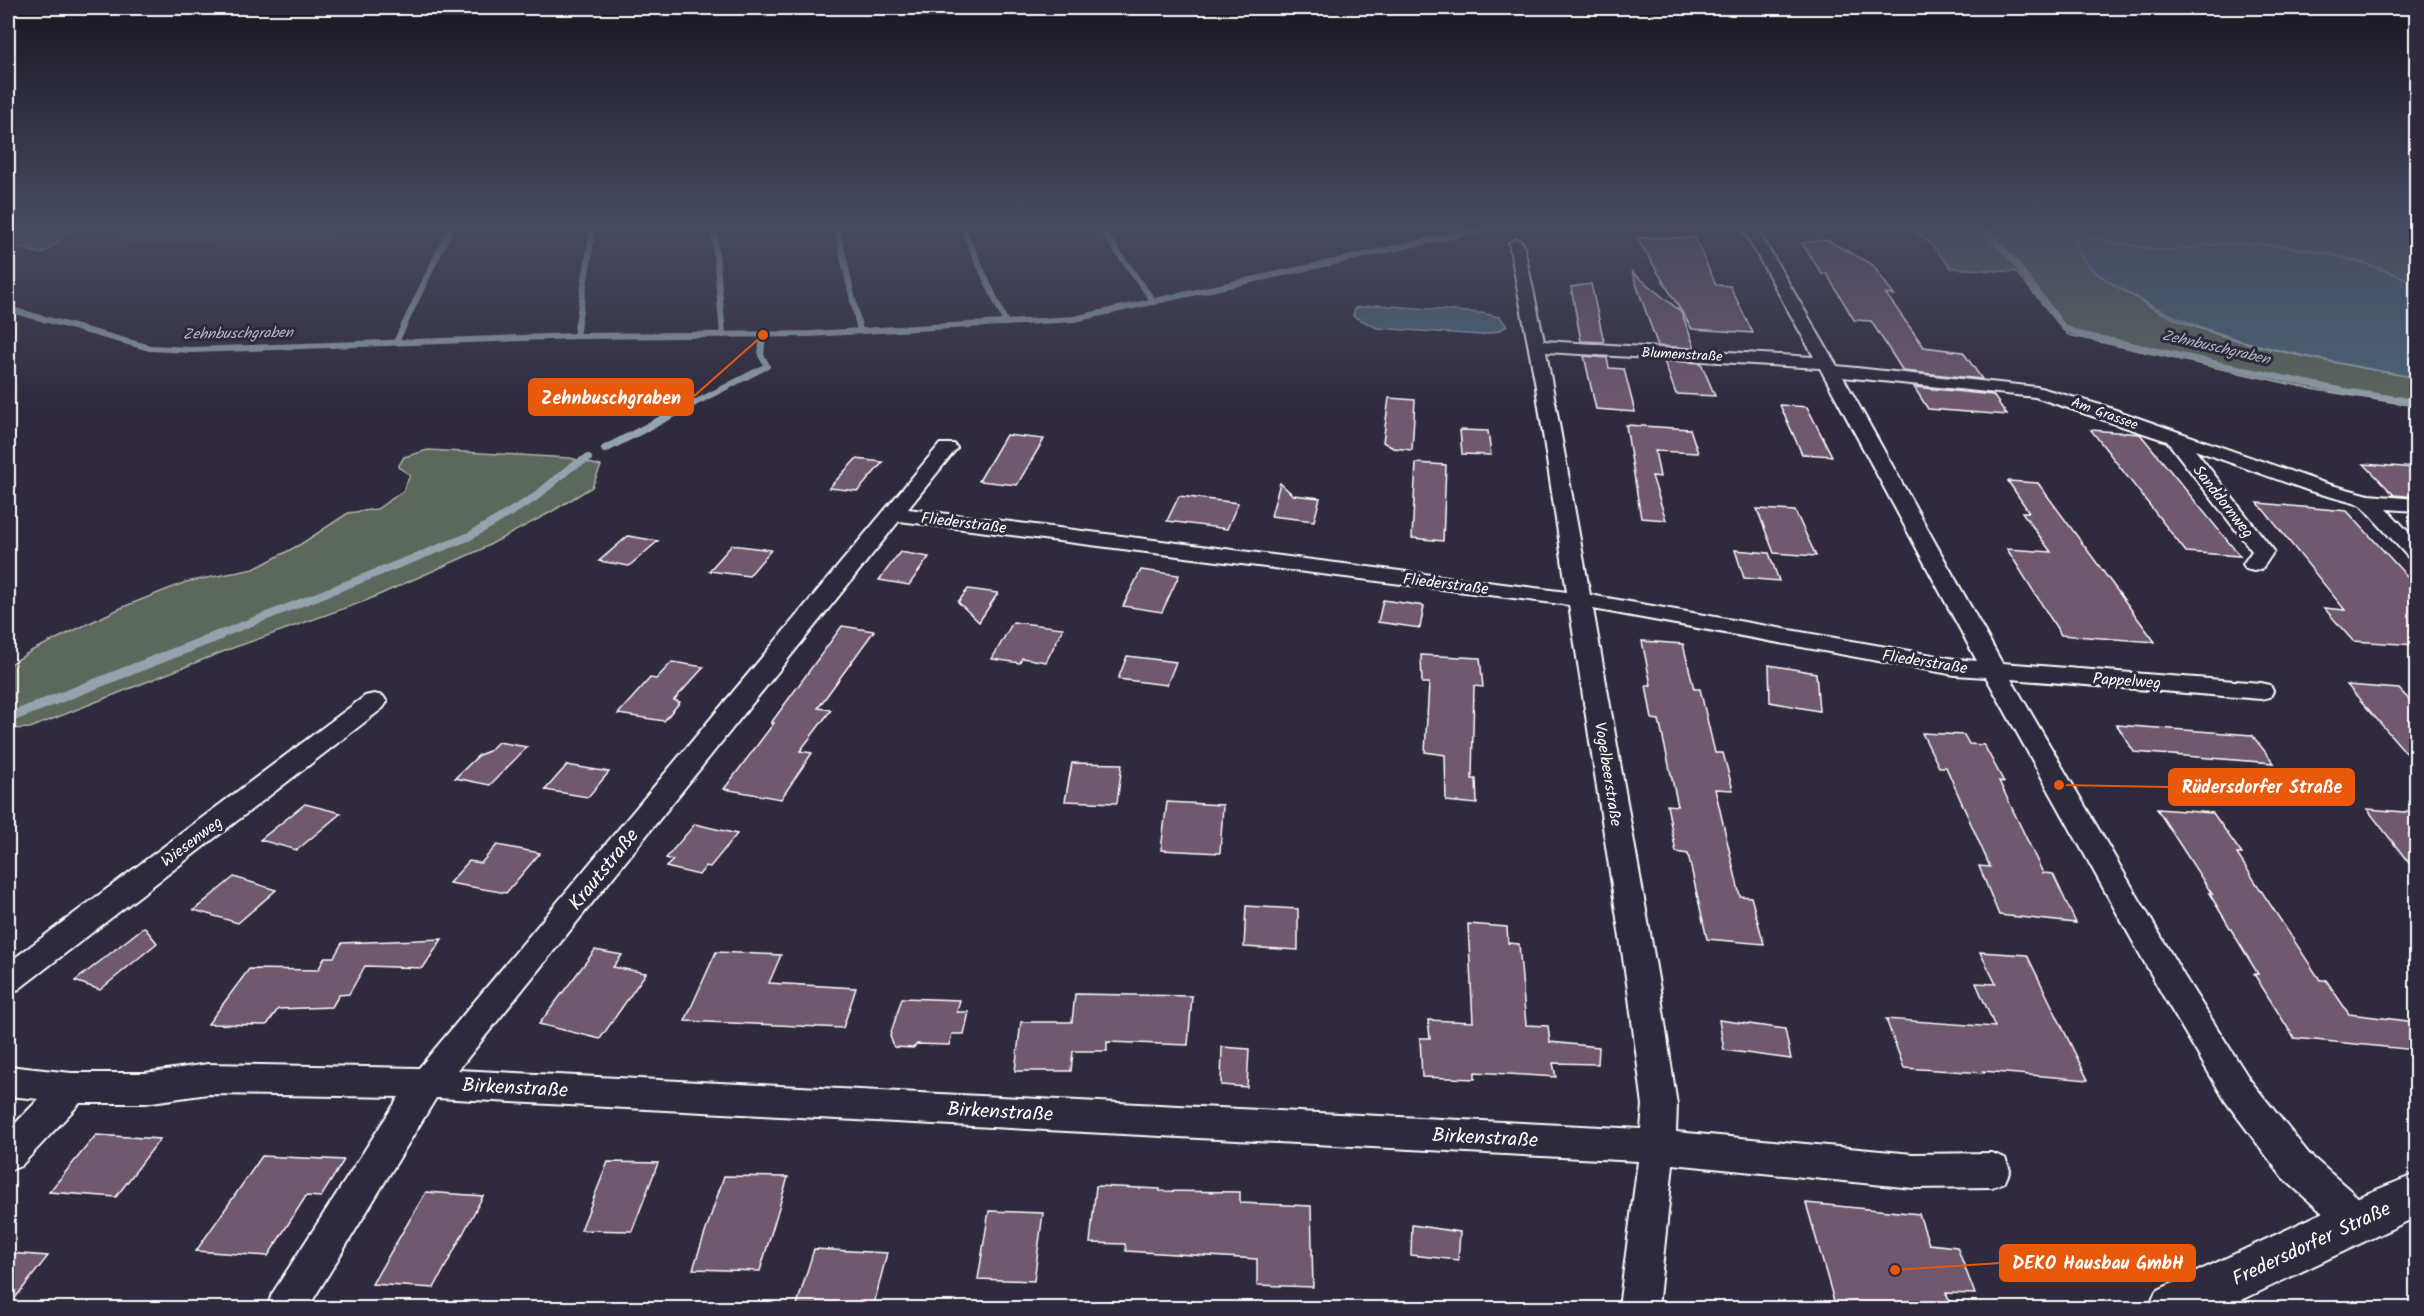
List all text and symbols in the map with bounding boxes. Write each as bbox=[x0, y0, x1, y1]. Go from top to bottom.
water label: Zehnbuschgraben bbox=[183, 321, 294, 347]
water label: Zehnbuschgraben bbox=[2159, 324, 2273, 372]
street label: Blumenstraße bbox=[1641, 342, 1724, 368]
callout: Zehnbuschgraben bbox=[529, 379, 693, 415]
text: Zehnbuschgraben bbox=[541, 385, 681, 414]
street label: Am Grassee bbox=[2068, 392, 2142, 436]
street label: Sanddornweg bbox=[2186, 460, 2259, 544]
street label: Fliederstraße bbox=[920, 506, 1008, 541]
street label: Fliederstraße bbox=[1402, 567, 1490, 602]
street label: Fliederstraße bbox=[1880, 643, 1969, 682]
street label: Pappelweg bbox=[2092, 667, 2162, 696]
street label: Vogelbeerstraße bbox=[1587, 720, 1628, 828]
callout: Rüdersdorfer Straße bbox=[2169, 769, 2354, 805]
text: Rüdersdorfer Straße bbox=[2182, 774, 2343, 803]
street label: Wiesenweg bbox=[156, 811, 228, 874]
street label: Krautstraße bbox=[561, 822, 648, 918]
street label: Birkenstraße bbox=[461, 1070, 569, 1108]
street label: Birkenstraße bbox=[946, 1094, 1054, 1132]
street label: Birkenstraße bbox=[1431, 1120, 1539, 1158]
street label: Fredersdorfer Straße bbox=[2227, 1194, 2397, 1296]
callout: DEKO Hausbau GmbH bbox=[2000, 1245, 2195, 1281]
text: DEKO Hausbau GmbH bbox=[2012, 1250, 2184, 1279]

